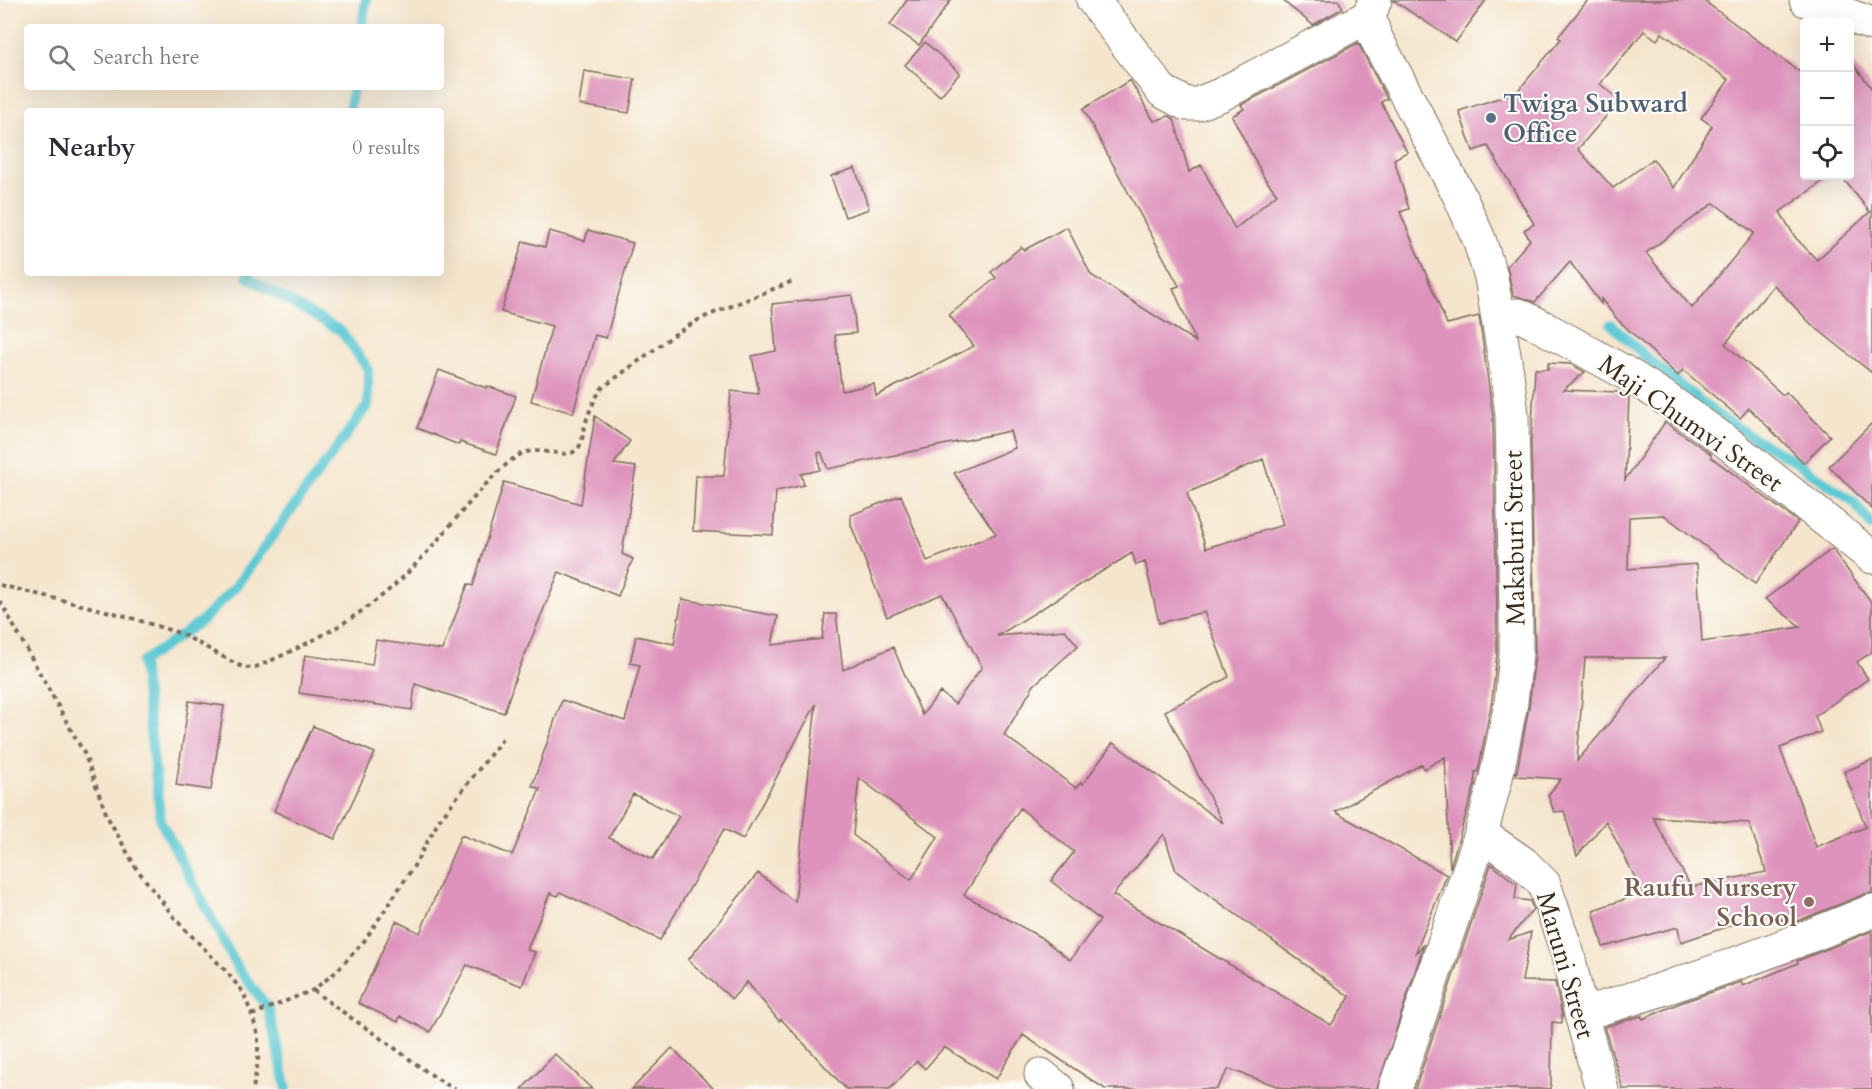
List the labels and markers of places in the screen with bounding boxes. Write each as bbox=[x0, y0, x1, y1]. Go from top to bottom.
place label: Twiga Subward Office bbox=[1503, 86, 1688, 151]
marker: Twiga Subward Office bbox=[1484, 111, 1498, 125]
place label: Raufu Nursery School bbox=[1624, 870, 1797, 935]
marker: Raufu Nursery School bbox=[1802, 895, 1816, 909]

